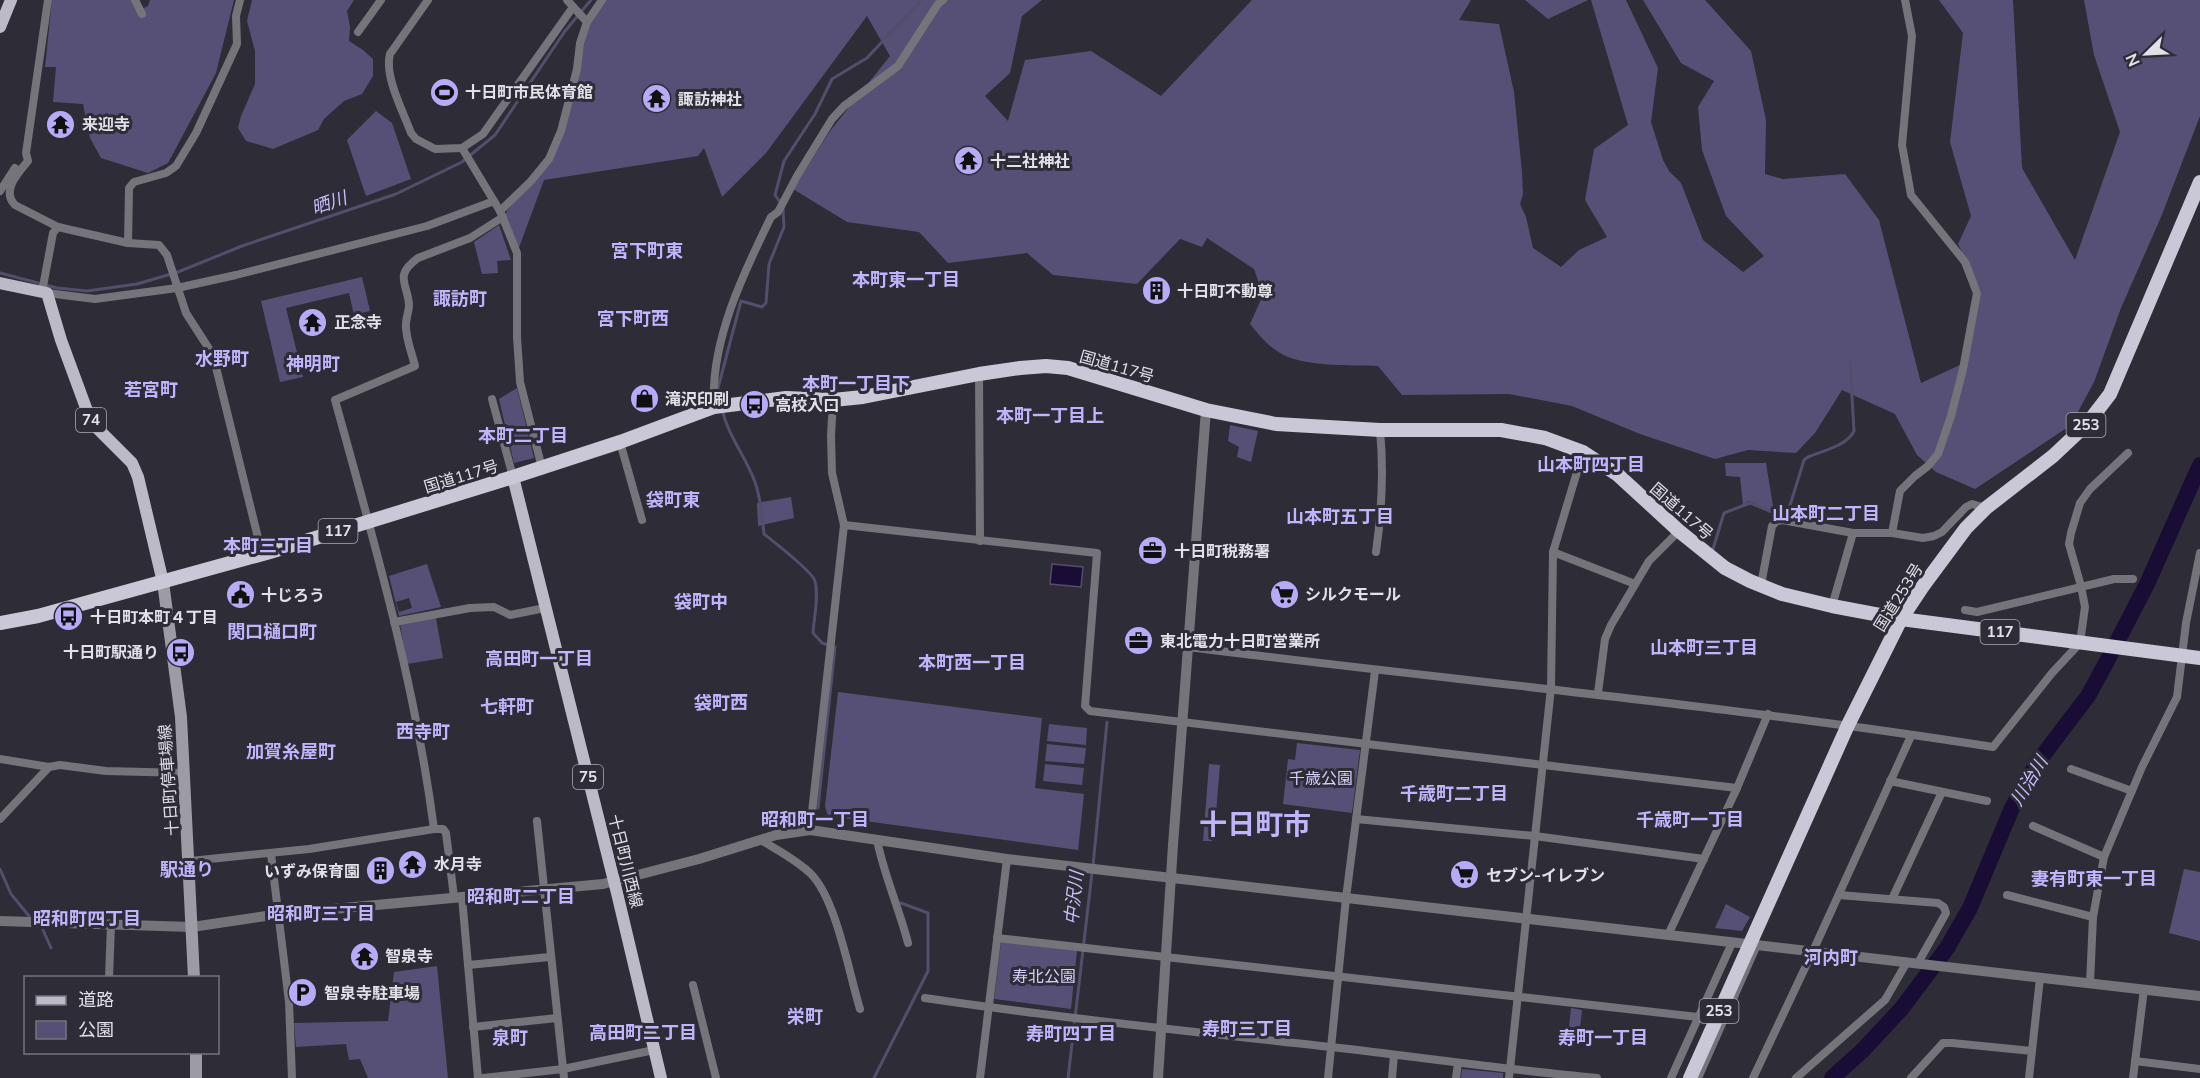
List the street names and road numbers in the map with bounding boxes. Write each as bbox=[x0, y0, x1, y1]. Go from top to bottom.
street label: 国道117号 bbox=[1077, 346, 1157, 386]
road number: 74 bbox=[76, 408, 106, 432]
road number: 253 bbox=[2066, 413, 2106, 437]
street label: 国道117号 bbox=[421, 455, 501, 497]
street label: 国道117号 bbox=[1646, 478, 1718, 544]
road number: 117 bbox=[318, 519, 358, 543]
street label: 国道253号 bbox=[1869, 559, 1927, 635]
road number: 117 bbox=[1980, 620, 2020, 644]
street label: 十日町停車場線 bbox=[154, 723, 182, 837]
road number: 75 bbox=[573, 765, 603, 789]
street label: 十日町川西線 bbox=[605, 812, 647, 910]
road number: 253 bbox=[1700, 999, 1738, 1023]

